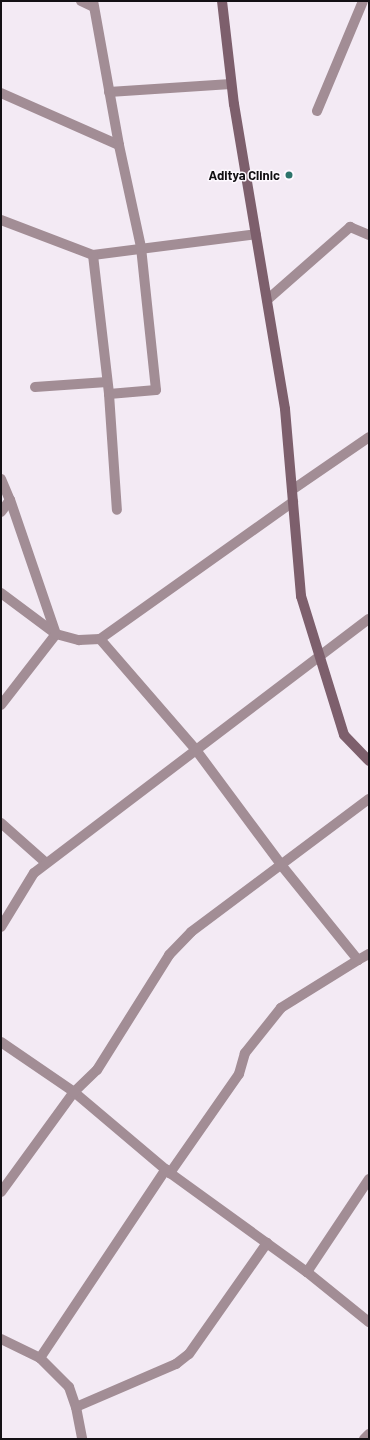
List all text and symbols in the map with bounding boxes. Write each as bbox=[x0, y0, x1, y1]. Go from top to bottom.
place label: Aditya Clinic bbox=[208, 167, 280, 183]
marker: Aditya Clinic bbox=[283, 169, 295, 181]

